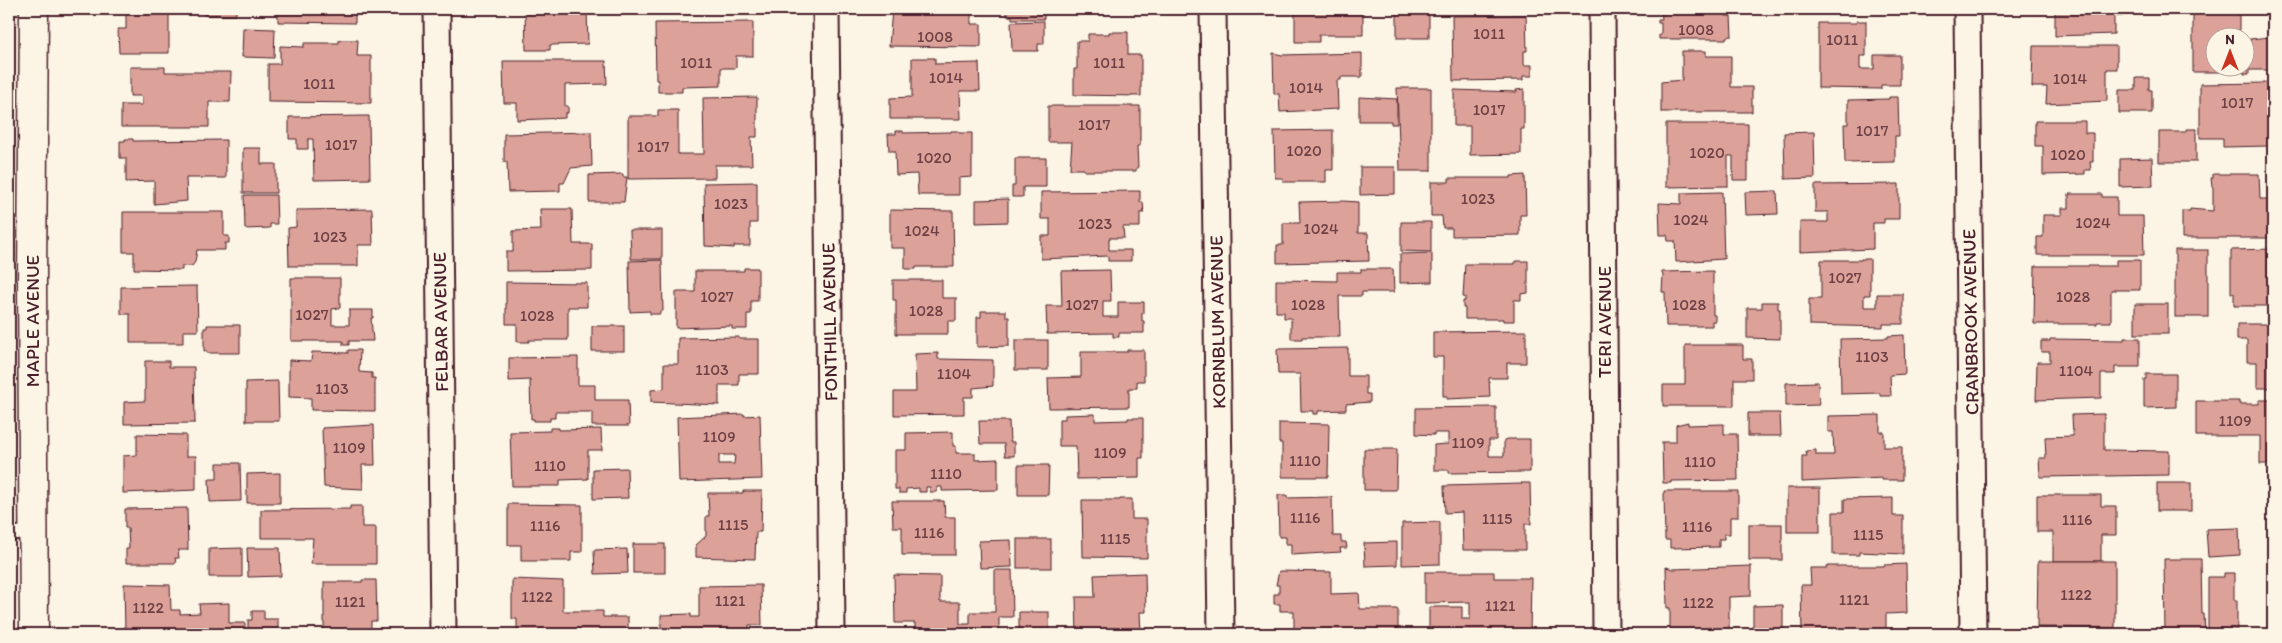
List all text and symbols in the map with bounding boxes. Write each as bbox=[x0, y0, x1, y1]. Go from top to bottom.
house number: 1008 bbox=[1678, 20, 1714, 39]
house number: 1011 bbox=[1473, 24, 1506, 43]
house number: 1008 bbox=[917, 27, 953, 46]
north arrow bbox=[2204, 28, 2254, 78]
house number: 1011 bbox=[1826, 30, 1859, 49]
text: N bbox=[2225, 31, 2235, 48]
house number: 1011 bbox=[680, 53, 713, 72]
house number: 1011 bbox=[1093, 53, 1126, 72]
house number: 1014 bbox=[929, 68, 964, 87]
house number: 1014 bbox=[2053, 69, 2088, 88]
house number: 1011 bbox=[303, 74, 336, 93]
house number: 1014 bbox=[1289, 78, 1324, 97]
house number: 1017 bbox=[2221, 93, 2253, 112]
house number: 1017 bbox=[1473, 100, 1505, 119]
house number: 1017 bbox=[1078, 115, 1110, 134]
house number: 1017 bbox=[1856, 121, 1888, 140]
house number: 1017 bbox=[325, 135, 357, 154]
house number: 1017 bbox=[637, 137, 669, 156]
house number: 1020 bbox=[1286, 141, 1322, 160]
house number: 1020 bbox=[1689, 143, 1725, 162]
house number: 1020 bbox=[2050, 145, 2086, 164]
house number: 1020 bbox=[916, 148, 952, 167]
house number: 1023 bbox=[1461, 189, 1495, 208]
house number: 1023 bbox=[714, 194, 748, 213]
house number: 1024 bbox=[1673, 210, 1709, 229]
house number: 1024 bbox=[2075, 213, 2111, 232]
house number: 1023 bbox=[1078, 214, 1112, 233]
house number: 1024 bbox=[1303, 219, 1339, 238]
house number: 1024 bbox=[904, 221, 940, 240]
house number: 1023 bbox=[313, 227, 347, 246]
street label: CRANBROOK AVENUE bbox=[1957, 229, 1984, 415]
street label: KORNBLUM AVENUE bbox=[1204, 235, 1231, 409]
street label: FONTHILL AVENUE bbox=[817, 243, 842, 401]
street label: FELBAR AVENUE bbox=[428, 252, 453, 392]
street label: MAPLE AVENUE bbox=[21, 255, 44, 387]
street label: TERI AVENUE bbox=[1593, 266, 1616, 378]
house number: 1027 bbox=[1828, 268, 1862, 287]
house number: 1027 bbox=[700, 287, 734, 306]
house number: 1028 bbox=[2056, 287, 2090, 306]
house number: 1027 bbox=[1065, 295, 1099, 314]
house number: 1028 bbox=[1291, 295, 1325, 314]
house number: 1028 bbox=[1672, 295, 1706, 314]
house number: 1028 bbox=[909, 301, 943, 320]
house number: 1027 bbox=[295, 305, 329, 324]
house number: 1028 bbox=[520, 306, 554, 325]
house number: 1103 bbox=[1855, 347, 1889, 366]
house number: 1103 bbox=[695, 360, 729, 379]
house number: 1104 bbox=[2059, 361, 2094, 380]
house number: 1104 bbox=[937, 364, 972, 383]
house number: 1103 bbox=[315, 379, 349, 398]
house number: 1109 bbox=[2218, 411, 2252, 430]
house number: 1109 bbox=[702, 427, 736, 446]
house number: 1109 bbox=[1451, 433, 1485, 452]
house number: 1109 bbox=[332, 438, 366, 457]
house number: 1109 bbox=[1093, 443, 1127, 462]
house number: 1110 bbox=[1289, 451, 1321, 470]
house number: 1110 bbox=[1684, 452, 1716, 471]
house number: 1110 bbox=[534, 456, 566, 475]
house number: 1110 bbox=[930, 464, 962, 483]
house number: 1116 bbox=[1290, 508, 1320, 527]
house number: 1115 bbox=[1482, 509, 1512, 528]
house number: 1116 bbox=[2062, 510, 2092, 529]
house number: 1115 bbox=[718, 515, 748, 534]
house number: 1116 bbox=[530, 516, 560, 535]
house number: 1116 bbox=[1682, 517, 1712, 536]
house number: 1116 bbox=[914, 523, 944, 542]
house number: 1115 bbox=[1853, 525, 1883, 544]
house number: 1115 bbox=[1100, 529, 1130, 548]
house number: 1122 bbox=[2060, 585, 2092, 604]
house number: 1122 bbox=[521, 587, 553, 606]
house number: 1121 bbox=[1839, 590, 1870, 609]
house number: 1121 bbox=[715, 591, 746, 610]
house number: 1121 bbox=[335, 592, 366, 611]
house number: 1122 bbox=[1682, 593, 1714, 612]
house number: 1121 bbox=[1485, 596, 1516, 615]
house number: 1122 bbox=[132, 598, 164, 617]

